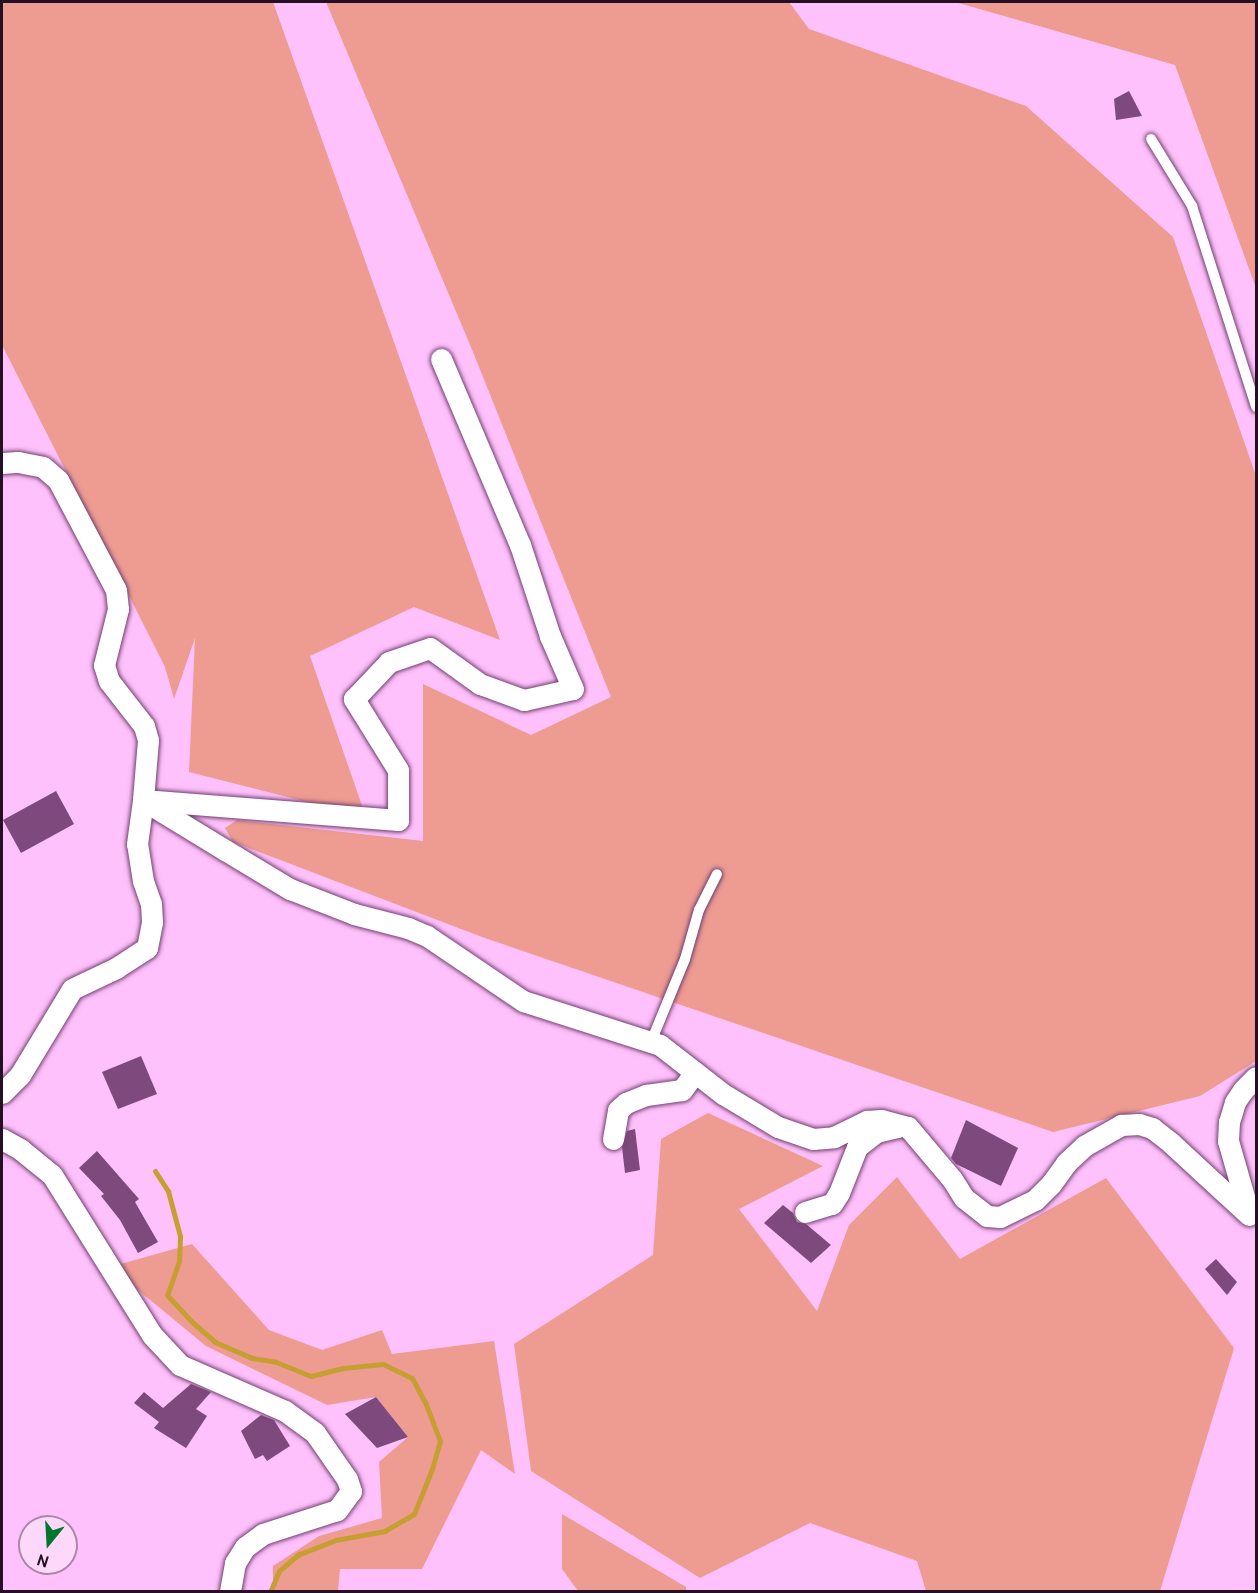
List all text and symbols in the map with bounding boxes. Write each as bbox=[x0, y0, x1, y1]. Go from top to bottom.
north arrow bbox=[18, 1515, 78, 1575]
text: N bbox=[35, 1550, 51, 1571]

